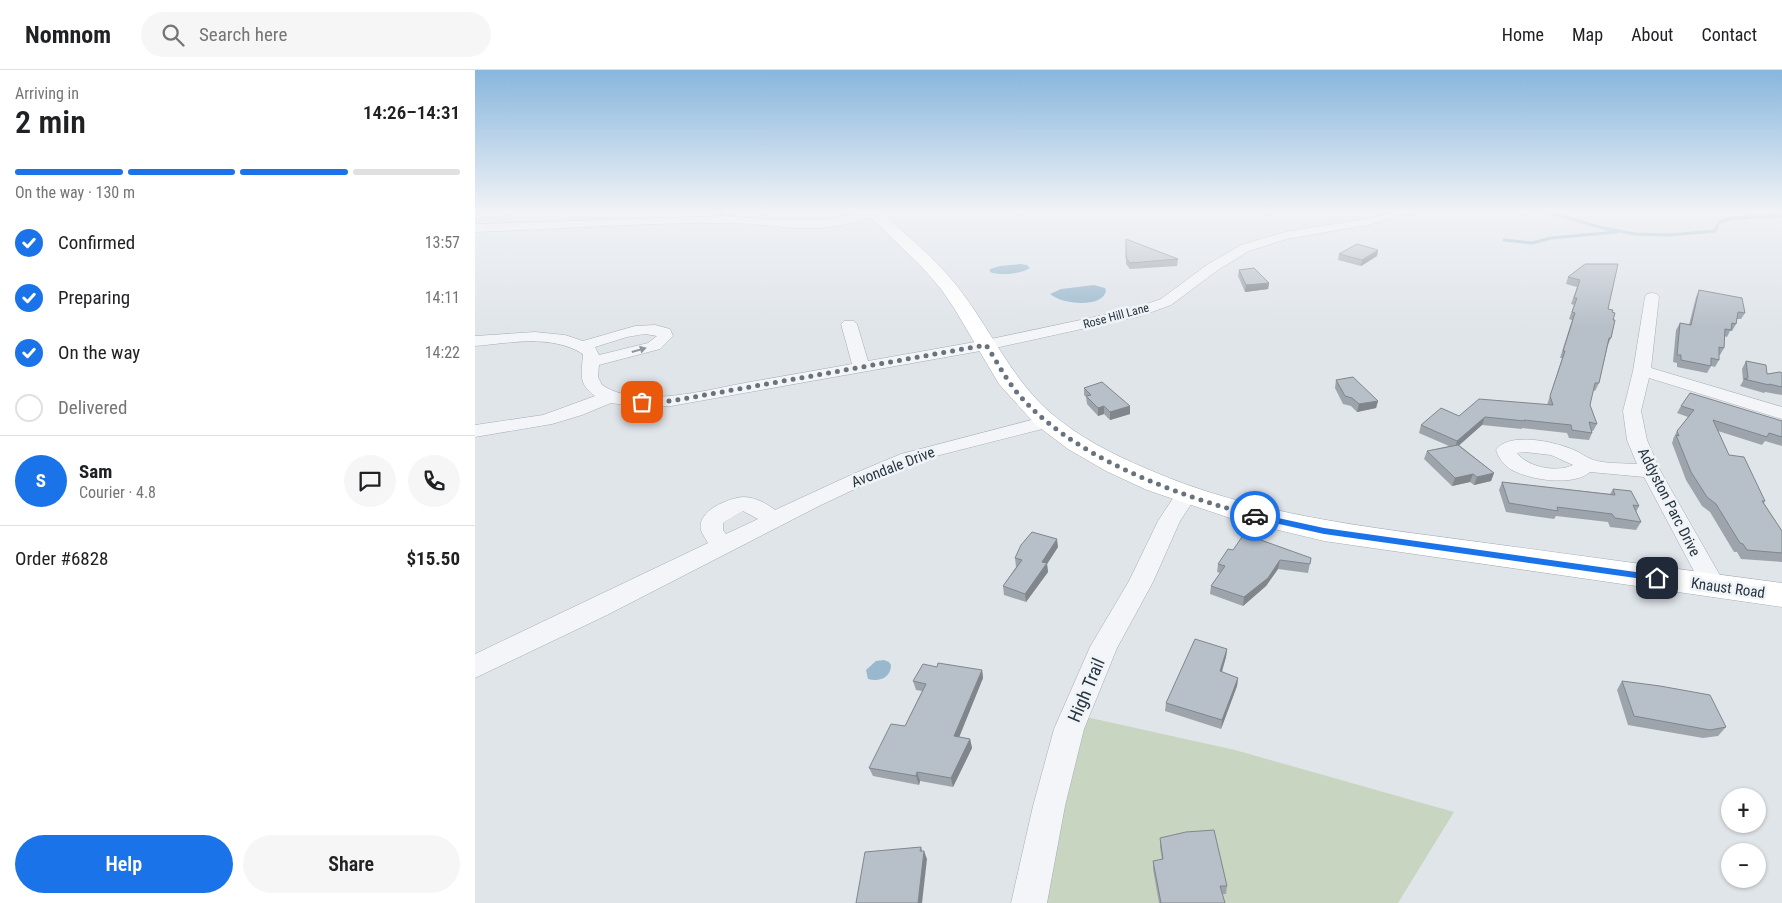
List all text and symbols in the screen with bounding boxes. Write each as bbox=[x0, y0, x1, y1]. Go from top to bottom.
search box bbox=[141, 12, 491, 57]
text: Nomnom bbox=[25, 21, 111, 49]
icon: search bbox=[159, 21, 187, 49]
text: Search here bbox=[199, 23, 287, 46]
text: Home bbox=[1502, 24, 1544, 45]
text: Map bbox=[1572, 24, 1603, 45]
text: About bbox=[1631, 24, 1673, 45]
text: Contact bbox=[1701, 24, 1757, 45]
text: Arriving in bbox=[15, 84, 79, 103]
text: 14:26–14:31 bbox=[363, 101, 460, 124]
text: 2 min bbox=[15, 103, 86, 141]
text: On the way · 130 m bbox=[15, 183, 135, 202]
icon: check bbox=[15, 229, 43, 257]
text: Confirmed bbox=[58, 231, 135, 254]
text: 13:57 bbox=[425, 233, 460, 252]
icon: check bbox=[15, 284, 43, 312]
text: Preparing bbox=[58, 286, 130, 309]
text: 14:11 bbox=[425, 288, 460, 307]
street label: Rose Hill Lane bbox=[1082, 300, 1151, 332]
icon: check bbox=[15, 339, 43, 367]
text: On the way bbox=[58, 341, 140, 364]
text: 14:22 bbox=[425, 343, 460, 362]
one-way arrow bbox=[632, 346, 647, 354]
pin bbox=[621, 381, 663, 423]
icon: bag bbox=[628, 388, 656, 416]
text: Delivered bbox=[58, 396, 127, 419]
street label: Avondale Drive bbox=[849, 443, 937, 491]
street label: Addyston Parc Drive bbox=[1634, 445, 1704, 559]
button: chat bbox=[344, 455, 396, 507]
button: phone bbox=[408, 455, 460, 507]
text: Sam bbox=[79, 460, 112, 483]
text: S bbox=[36, 469, 46, 492]
text: Courier · 4.8 bbox=[79, 483, 156, 502]
courier bbox=[1230, 491, 1280, 541]
icon: car bbox=[1241, 502, 1269, 530]
text: Order #6828 bbox=[15, 547, 108, 570]
text: $15.50 bbox=[406, 547, 460, 570]
pin bbox=[1636, 557, 1678, 599]
icon: home bbox=[1643, 564, 1671, 592]
street label: Knaust Road bbox=[1690, 574, 1766, 602]
street label: High Trail bbox=[1063, 655, 1109, 725]
map controls bbox=[1721, 788, 1766, 888]
button: + bbox=[1721, 788, 1766, 833]
button: Help bbox=[15, 835, 233, 893]
button: Share bbox=[243, 835, 460, 893]
button: − bbox=[1721, 843, 1766, 888]

